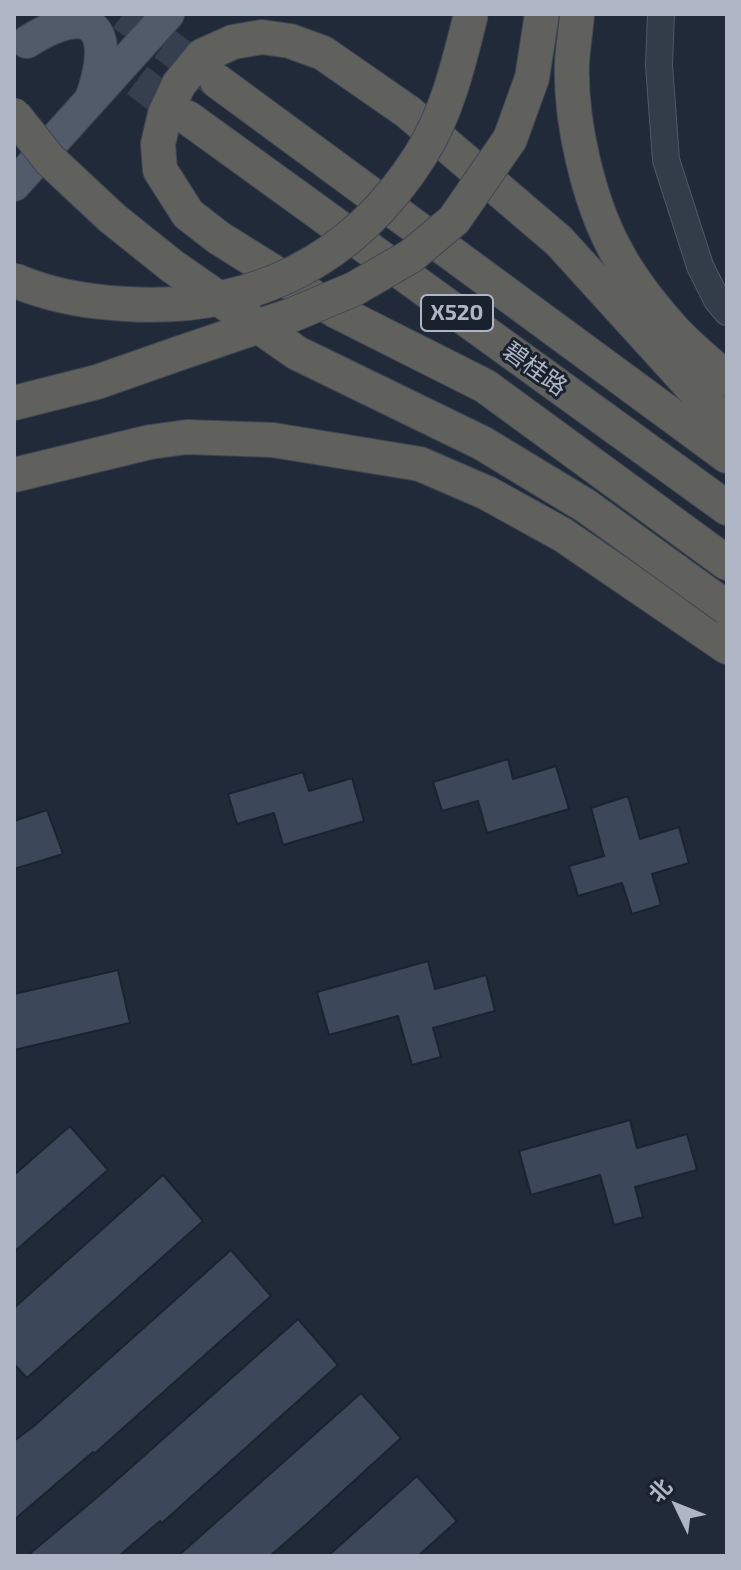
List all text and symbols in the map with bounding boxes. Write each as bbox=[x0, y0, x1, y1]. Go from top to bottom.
road number: X520 bbox=[421, 295, 493, 331]
street label: 碧桂路 bbox=[497, 336, 573, 402]
north arrow bbox=[637, 1466, 717, 1546]
text: 北 bbox=[642, 1473, 676, 1507]

